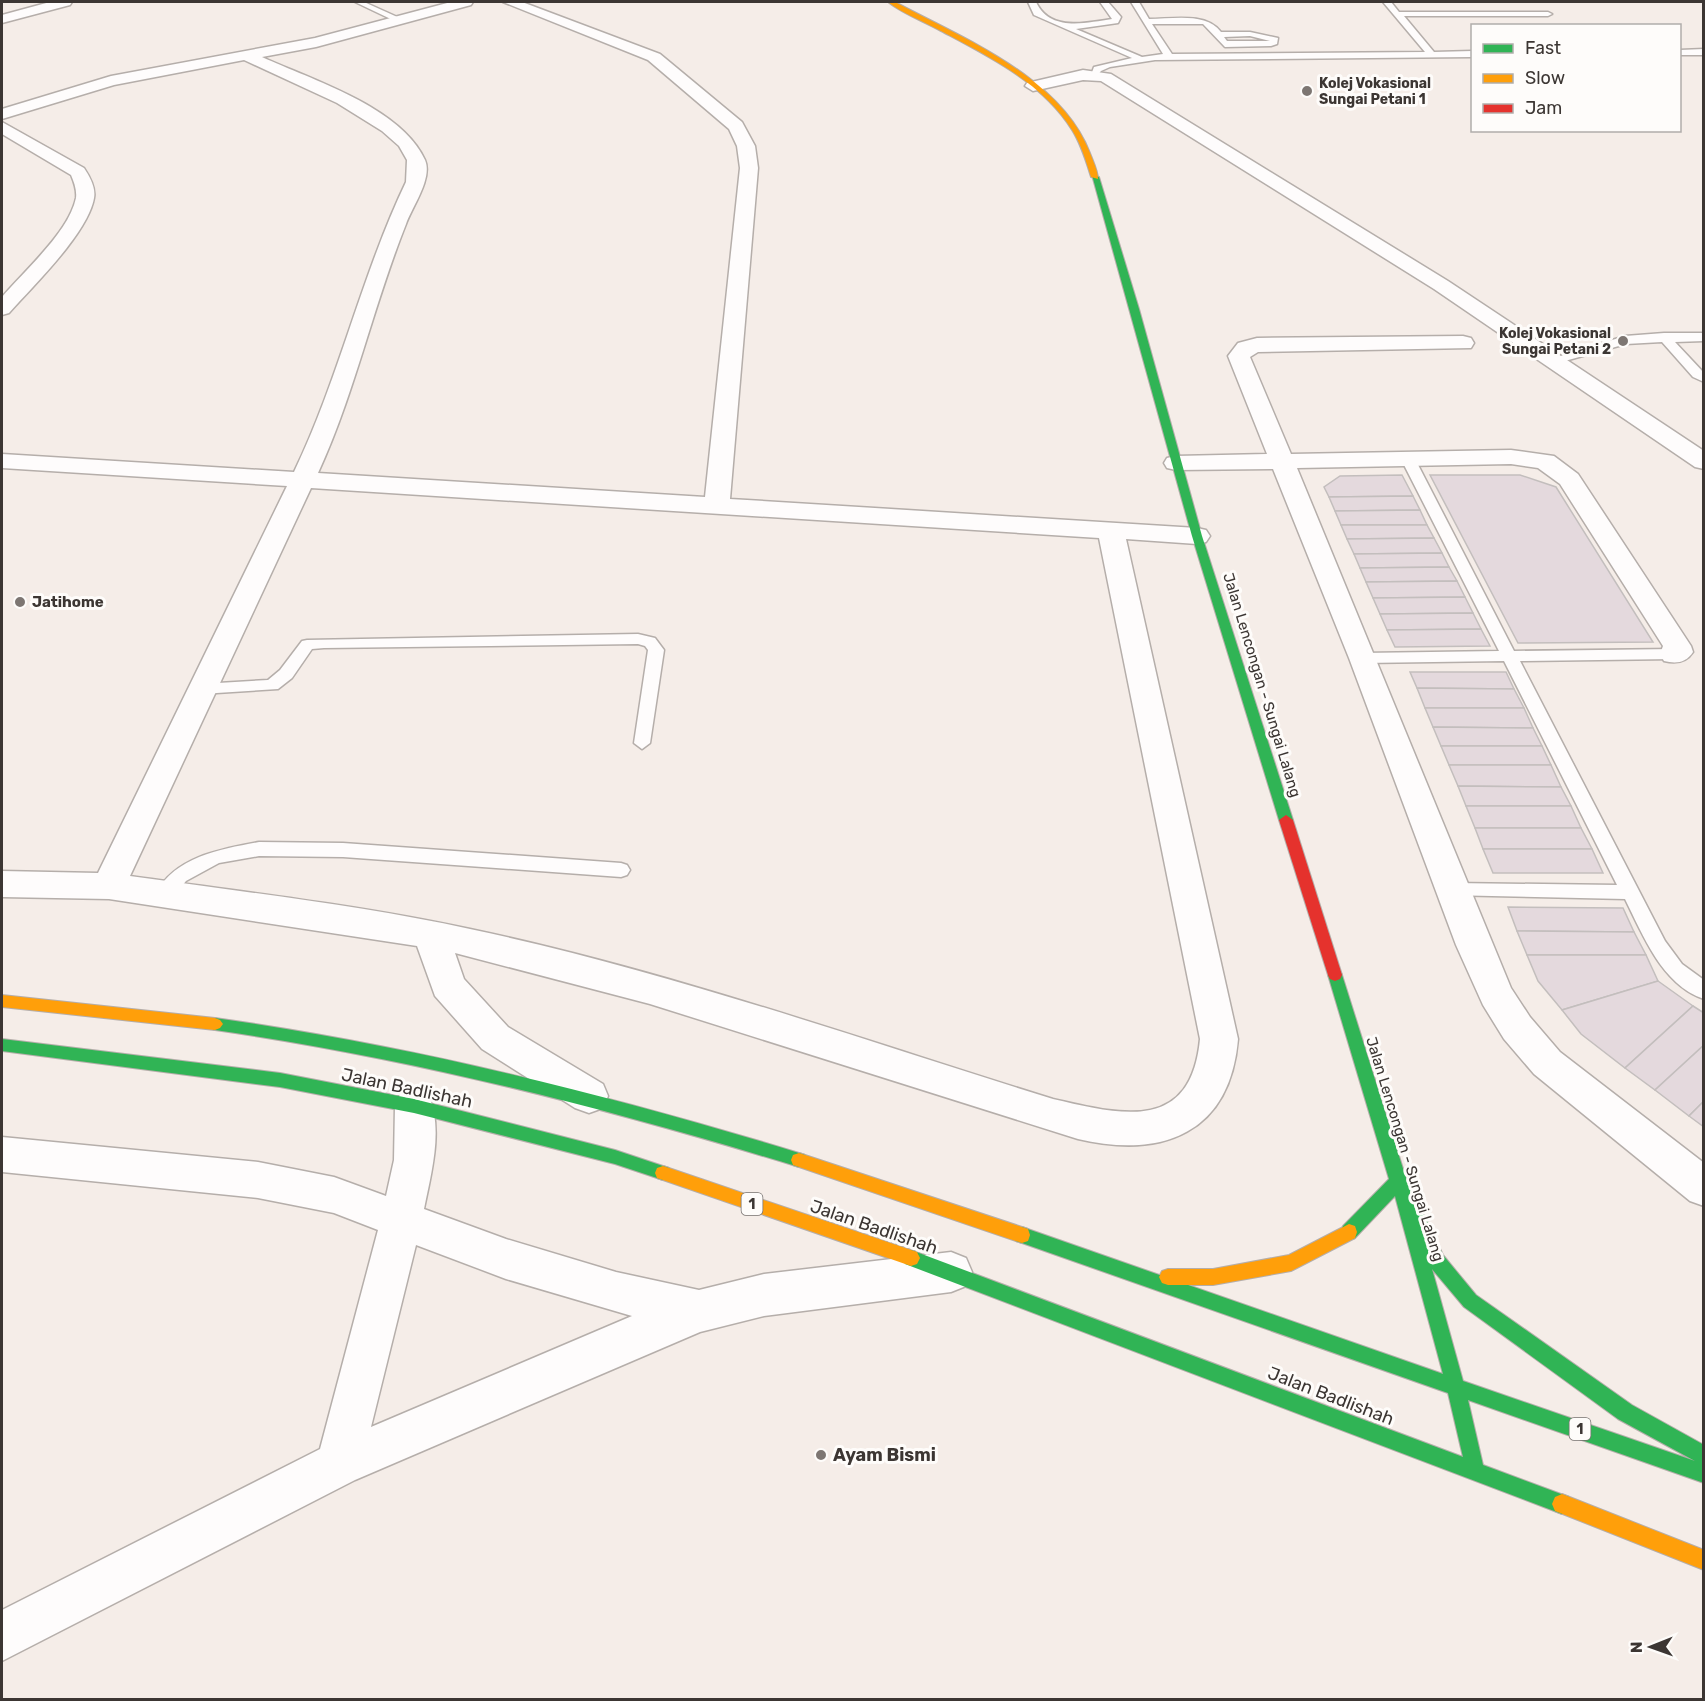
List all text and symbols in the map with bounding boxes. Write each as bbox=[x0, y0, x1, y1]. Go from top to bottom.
legend bbox=[1471, 24, 1681, 132]
text: Fast bbox=[1525, 37, 1561, 59]
text: Slow bbox=[1525, 67, 1565, 89]
place label: Kolej Vokasional Sungai Petani 1 bbox=[1319, 75, 1431, 108]
marker: Kolej Vokasional Sungai Petani 1 bbox=[1300, 84, 1314, 98]
text: Jam bbox=[1525, 97, 1562, 119]
place label: Kolej Vokasional Sungai Petani 2 bbox=[1499, 325, 1611, 358]
marker: Kolej Vokasional Sungai Petani 2 bbox=[1616, 334, 1630, 348]
street label: Jalan Lencongan - Sungai Lalang bbox=[1219, 571, 1305, 799]
place label: Jatihome bbox=[32, 593, 104, 611]
marker: Jatihome bbox=[13, 595, 27, 609]
street label: Jalan Lencongan - Sungai Lalang bbox=[1362, 1035, 1448, 1263]
street label: Jalan Badlishah bbox=[339, 1063, 475, 1113]
road number: 1 bbox=[742, 1193, 762, 1215]
street label: Jalan Badlishah bbox=[807, 1195, 941, 1259]
street label: Jalan Badlishah bbox=[1265, 1362, 1397, 1430]
road number: 1 bbox=[1570, 1418, 1590, 1440]
place label: Ayam Bismi bbox=[833, 1444, 936, 1466]
marker: Ayam Bismi bbox=[814, 1448, 828, 1462]
north arrow bbox=[1621, 1617, 1681, 1677]
text: N bbox=[1627, 1641, 1646, 1653]

